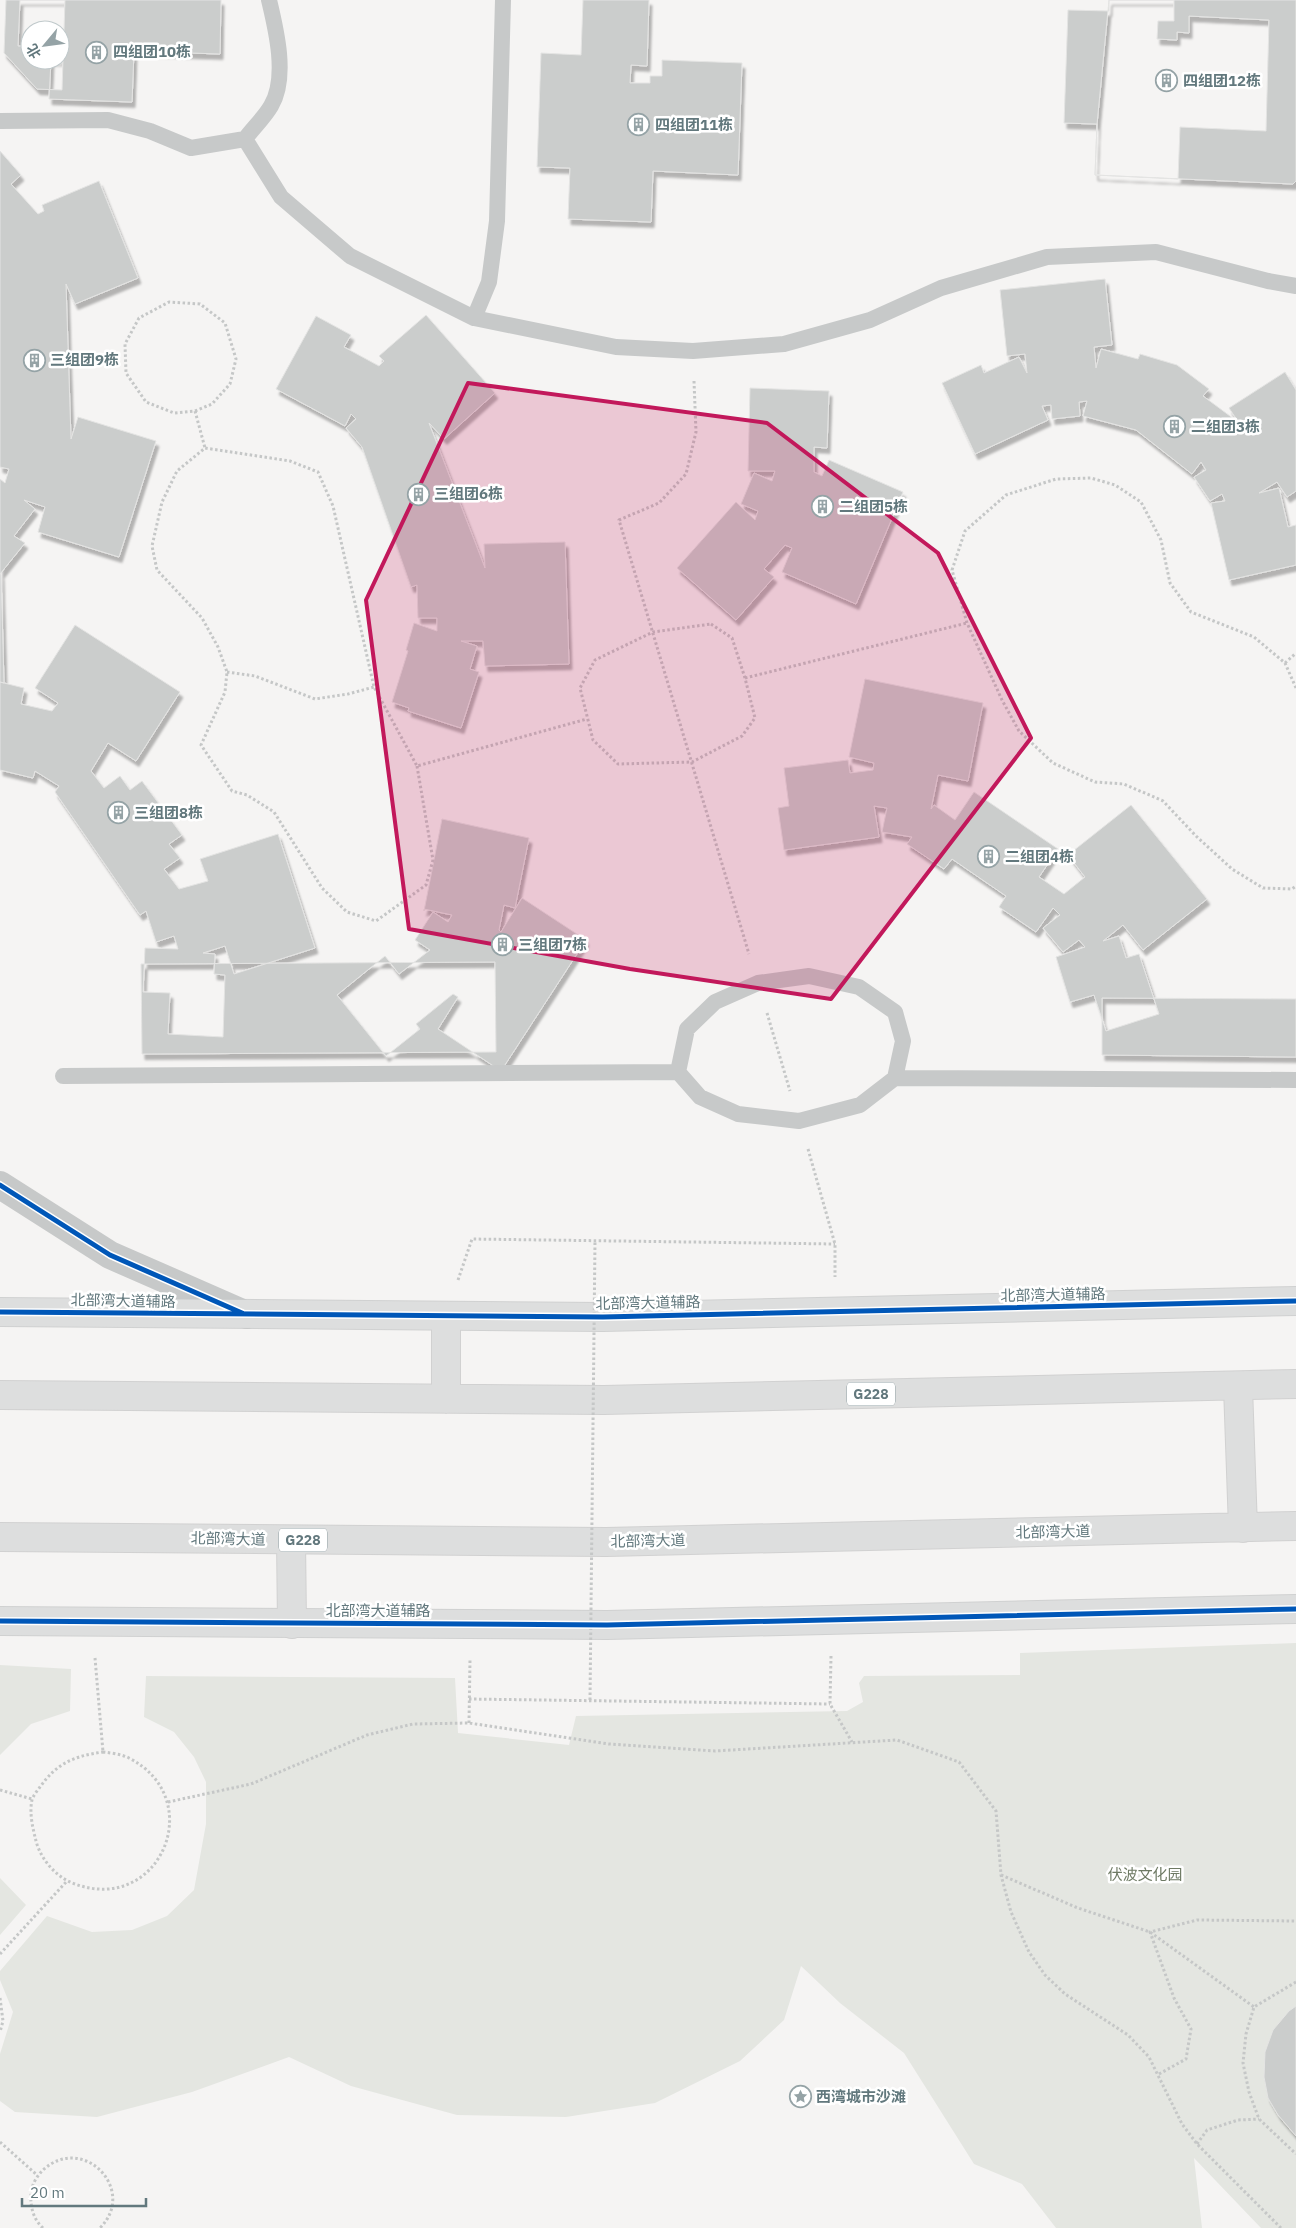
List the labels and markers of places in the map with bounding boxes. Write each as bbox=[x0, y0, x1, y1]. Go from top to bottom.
building icon: 四组团10栋 bbox=[85, 40, 109, 64]
place label: 四组团10栋 bbox=[113, 42, 191, 61]
building icon: 四组团12栋 bbox=[1155, 69, 1179, 93]
place label: 四组团12栋 bbox=[1183, 71, 1261, 90]
building icon: 四组团11栋 bbox=[627, 113, 651, 137]
place label: 四组团11栋 bbox=[655, 115, 733, 134]
building icon: 三组团9栋 bbox=[22, 348, 46, 372]
place label: 三组团9栋 bbox=[50, 350, 119, 369]
building icon: 二组团3栋 bbox=[1163, 415, 1187, 439]
place label: 二组团3栋 bbox=[1191, 417, 1260, 436]
building icon: 三组团6栋 bbox=[406, 482, 430, 506]
place label: 三组团6栋 bbox=[434, 484, 503, 503]
building icon: 二组团5栋 bbox=[811, 495, 835, 519]
place label: 二组团5栋 bbox=[839, 497, 908, 516]
building icon: 三组团8栋 bbox=[106, 801, 130, 825]
place label: 三组团8栋 bbox=[134, 803, 203, 822]
building icon: 二组团4栋 bbox=[977, 845, 1001, 869]
place label: 二组团4栋 bbox=[1005, 847, 1074, 866]
building icon: 三组团7栋 bbox=[490, 933, 514, 957]
place label: 三组团7栋 bbox=[518, 935, 587, 954]
place icon: 西湾城市沙滩 bbox=[788, 2085, 812, 2109]
place label: 西湾城市沙滩 bbox=[816, 2087, 906, 2106]

